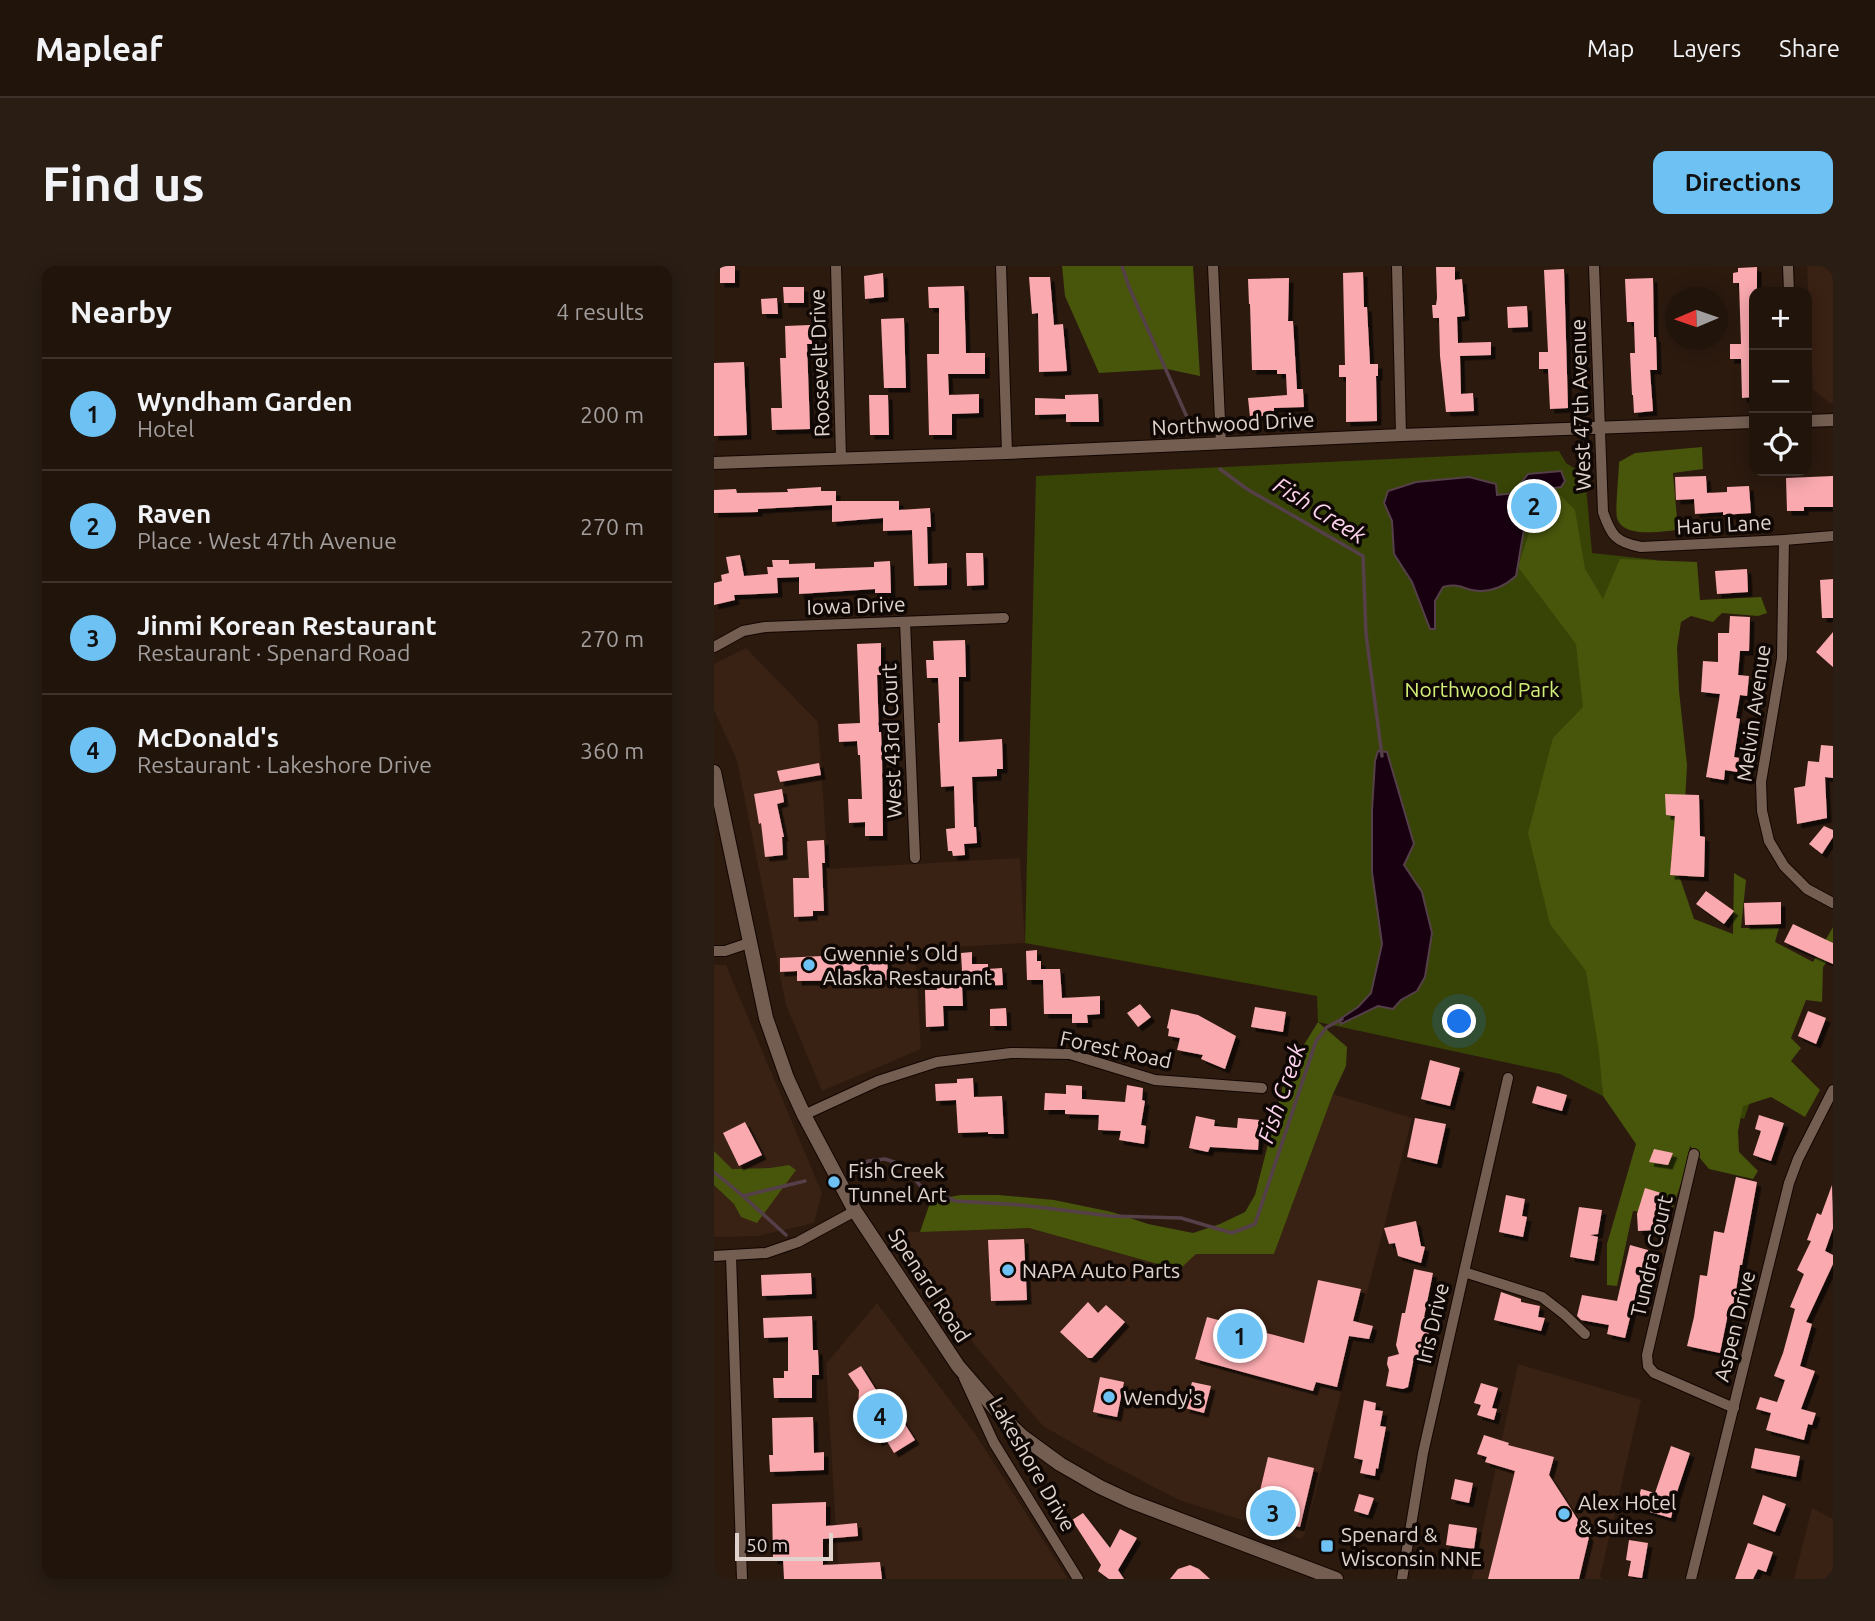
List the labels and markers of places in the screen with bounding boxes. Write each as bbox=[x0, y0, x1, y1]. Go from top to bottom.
pin: 2 bbox=[1511, 480, 1557, 532]
place label: Gwennie's Old Alaska Restaurant bbox=[823, 941, 992, 989]
marker: Gwennie's Old Alaska Restaurant bbox=[801, 957, 817, 973]
place label: Fish Creek Tunnel Art bbox=[848, 1158, 947, 1206]
marker: Fish Creek Tunnel Art bbox=[826, 1174, 842, 1190]
place label: NAPA Auto Parts bbox=[1022, 1258, 1180, 1282]
marker: NAPA Auto Parts bbox=[1000, 1262, 1016, 1278]
pin: 1 bbox=[1217, 1310, 1263, 1362]
place label: Wendy's bbox=[1123, 1385, 1202, 1409]
marker: Wendy's bbox=[1101, 1389, 1117, 1405]
pin: 4 bbox=[857, 1390, 903, 1442]
pin: 3 bbox=[1250, 1487, 1296, 1539]
place label: Alex Hotel & Suites bbox=[1578, 1490, 1676, 1538]
marker: Alex Hotel & Suites bbox=[1556, 1506, 1572, 1522]
place label: Spenard & Wisconsin NNE bbox=[1341, 1522, 1482, 1570]
marker: Spenard & Wisconsin NNE bbox=[1319, 1538, 1335, 1554]

